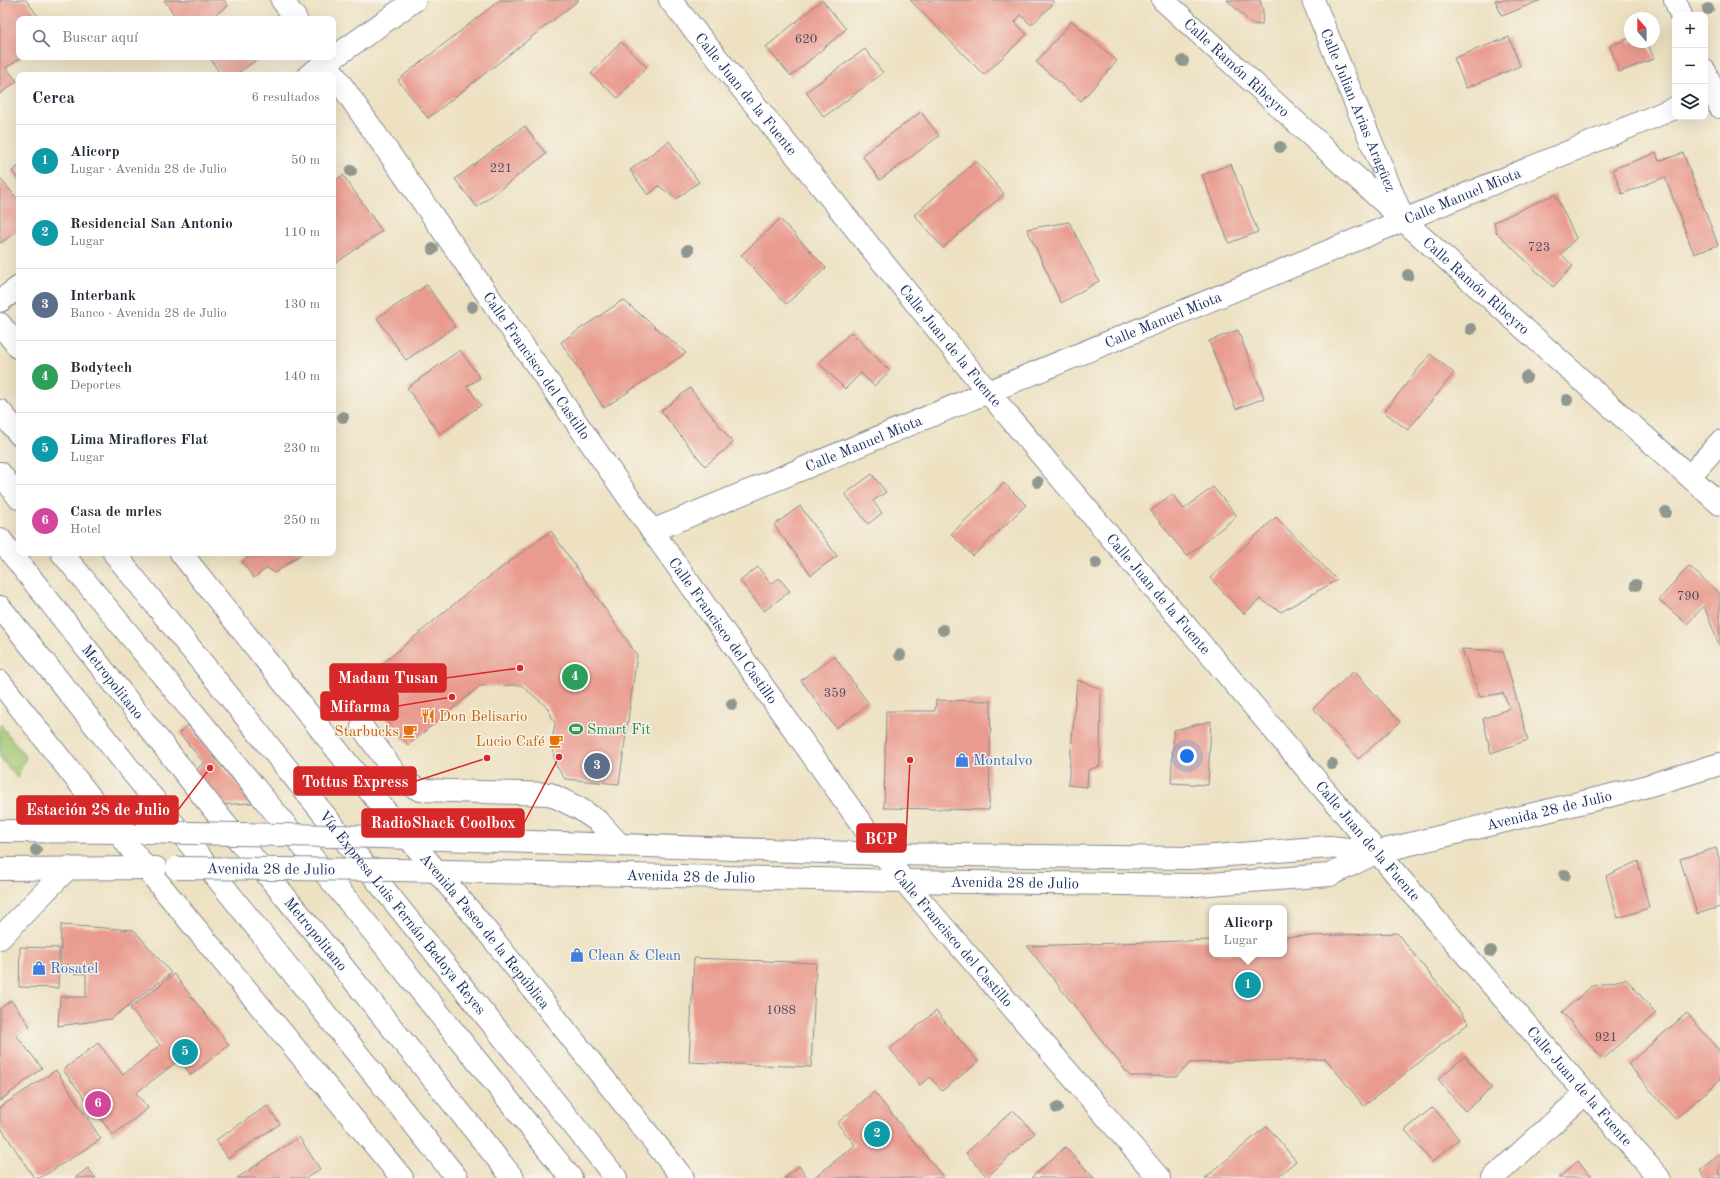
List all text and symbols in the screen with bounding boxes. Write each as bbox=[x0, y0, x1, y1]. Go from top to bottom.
north arrow bbox=[1624, 12, 1660, 48]
map controls bbox=[1672, 12, 1708, 120]
button: + bbox=[1672, 12, 1708, 48]
search box bbox=[16, 16, 336, 60]
street label: Calle Ramón Ribeyro bbox=[1180, 17, 1291, 121]
icon: search bbox=[30, 27, 52, 49]
street label: Calle Julian Arias Aragüez bbox=[1317, 27, 1397, 195]
text: Buscar aquí bbox=[62, 31, 138, 46]
street label: Calle Juan de la Fuente bbox=[691, 31, 799, 159]
house number: 620 bbox=[795, 33, 817, 46]
button: − bbox=[1672, 48, 1708, 84]
button: layers bbox=[1672, 84, 1708, 120]
text: Cerca bbox=[32, 90, 75, 107]
text: 6 resultados bbox=[252, 91, 320, 104]
text: Alicorp bbox=[70, 145, 120, 160]
text: 1 bbox=[41, 154, 49, 167]
text: 50 m bbox=[291, 154, 320, 167]
house number: 221 bbox=[490, 162, 512, 175]
text: Lugar · Avenida 28 de Julio bbox=[70, 163, 227, 176]
street label: Calle Manuel Miota bbox=[1402, 166, 1524, 228]
text: Residencial San Antonio bbox=[70, 217, 233, 232]
text: 2 bbox=[41, 226, 49, 239]
text: 110 m bbox=[283, 226, 320, 239]
text: Lugar bbox=[70, 235, 104, 248]
street label: Calle Ramón Ribeyro bbox=[1419, 235, 1532, 338]
house number: 723 bbox=[1528, 241, 1550, 254]
street label: Calle Juan de la Fuente bbox=[895, 283, 1003, 410]
text: Interbank bbox=[70, 289, 136, 304]
street label: Calle Francisco del Castillo bbox=[479, 290, 592, 443]
street label: Calle Manuel Miota bbox=[1103, 290, 1225, 352]
text: 3 bbox=[41, 298, 49, 311]
text: 130 m bbox=[283, 298, 320, 311]
text: Banco · Avenida 28 de Julio bbox=[70, 307, 227, 320]
text: Bodytech bbox=[70, 361, 132, 376]
text: 4 bbox=[41, 370, 49, 383]
text: 140 m bbox=[283, 370, 320, 383]
text: Deportes bbox=[70, 379, 121, 392]
street label: Calle Manuel Miota bbox=[804, 414, 925, 476]
text: Lima Miraflores Flat bbox=[70, 433, 208, 448]
text: 5 bbox=[41, 442, 49, 455]
text: 230 m bbox=[283, 442, 320, 455]
text: Lugar bbox=[70, 451, 104, 464]
text: Casa de mrles bbox=[70, 505, 162, 520]
text: 6 bbox=[41, 514, 49, 527]
text: 250 m bbox=[283, 514, 320, 527]
text: Hotel bbox=[70, 523, 101, 536]
street label: Calle Juan de la Fuente bbox=[1102, 532, 1213, 658]
street label: Calle Francisco del Castillo bbox=[665, 556, 779, 707]
house number: 790 bbox=[1677, 590, 1699, 603]
street label: Metropolitano bbox=[78, 643, 145, 723]
pin: 4 bbox=[562, 662, 588, 692]
callout: Madam Tusan bbox=[330, 664, 446, 692]
text: Madam Tusan bbox=[338, 671, 438, 687]
house number: 359 bbox=[824, 687, 846, 700]
callout: Mifarma bbox=[321, 692, 398, 720]
text: Mifarma bbox=[330, 700, 390, 716]
restaurant icon: Don Belisario bbox=[420, 708, 436, 724]
place label: Don Belisario bbox=[439, 710, 527, 725]
sports icon: Smart Fit bbox=[568, 721, 584, 737]
cafe icon: Starbucks bbox=[402, 723, 418, 739]
place label: Smart Fit bbox=[587, 723, 651, 738]
place label: Starbucks bbox=[334, 725, 399, 740]
cafe icon: Lucio Café bbox=[548, 733, 564, 749]
place label: Lucio Café bbox=[475, 735, 545, 750]
your location bbox=[1177, 746, 1197, 766]
pin: 3 bbox=[584, 751, 610, 781]
shop icon: Montalvo bbox=[954, 752, 970, 768]
place label: Montalvo bbox=[973, 754, 1033, 769]
callout: Tottus Express bbox=[294, 767, 416, 795]
text: Tottus Express bbox=[302, 775, 408, 791]
street label: Calle Juan de la Fuente bbox=[1312, 779, 1422, 905]
street label: Avenida 28 de Julio bbox=[1485, 789, 1614, 834]
callout: Estación 28 de Julio bbox=[17, 796, 178, 824]
text: Estación 28 de Julio bbox=[26, 803, 170, 819]
street label: Vía Expresa Luis Fernán Bedoya Reyes bbox=[315, 809, 488, 1018]
callout: RadioShack Coolbox bbox=[362, 809, 524, 837]
text: RadioShack Coolbox bbox=[370, 816, 516, 832]
callout: BCP bbox=[857, 824, 906, 852]
text: BCP bbox=[864, 832, 898, 848]
street label: Avenida Paseo de la República bbox=[416, 851, 552, 1013]
street label: Avenida 28 de Julio bbox=[207, 862, 335, 878]
street label: Calle Francisco del Castillo bbox=[889, 867, 1015, 1011]
street label: Avenida 28 de Julio bbox=[626, 869, 755, 887]
street label: Avenida 28 de Julio bbox=[950, 876, 1079, 892]
street label: Metropolitano bbox=[280, 896, 349, 975]
popup bbox=[1209, 905, 1287, 957]
text: Alicorp bbox=[1223, 916, 1273, 931]
text: Lugar bbox=[1223, 934, 1258, 947]
shop icon: Clean & Clean bbox=[569, 947, 585, 963]
place label: Clean & Clean bbox=[588, 949, 681, 964]
shop icon: Rosatel bbox=[31, 960, 47, 976]
place label: Rosatel bbox=[50, 962, 98, 977]
pin: 1 bbox=[1235, 970, 1261, 1000]
house number: 1088 bbox=[766, 1004, 796, 1017]
street label: Calle Juan de la Fuente bbox=[1523, 1025, 1634, 1150]
house number: 921 bbox=[1595, 1031, 1617, 1044]
pin: 5 bbox=[172, 1037, 198, 1067]
pin: 6 bbox=[85, 1089, 111, 1119]
pin: 2 bbox=[864, 1119, 890, 1149]

